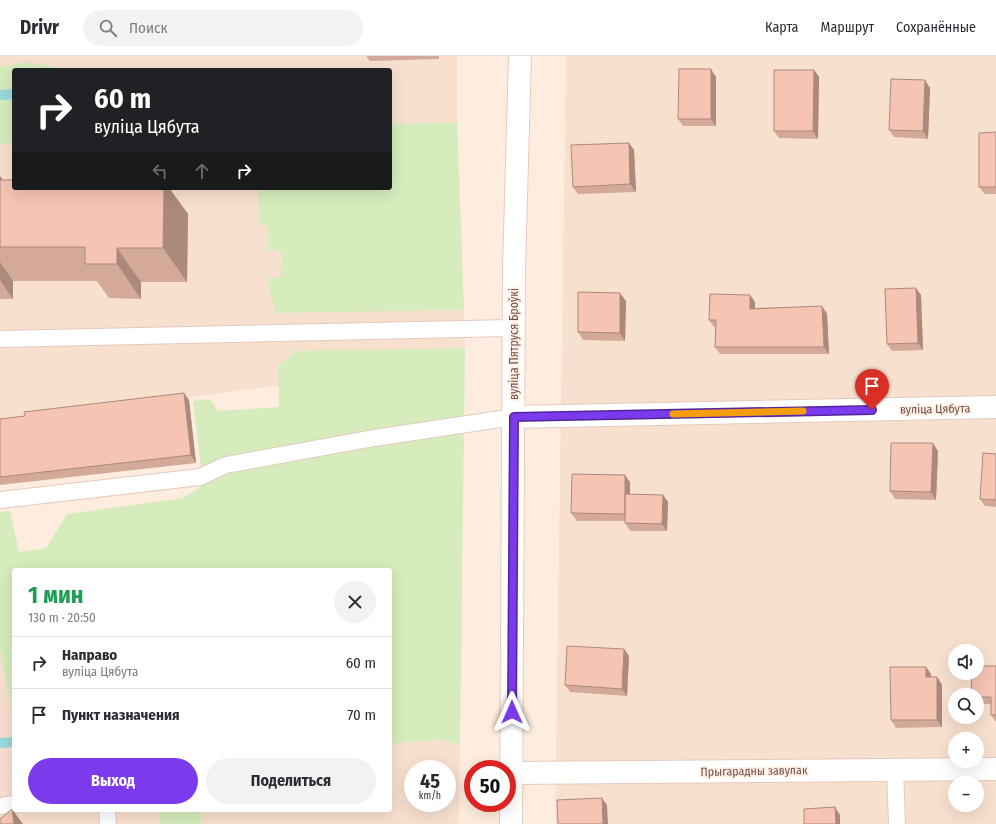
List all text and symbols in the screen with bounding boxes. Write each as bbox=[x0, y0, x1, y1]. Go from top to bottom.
search box bbox=[83, 10, 363, 46]
text: Drivr bbox=[20, 16, 59, 39]
icon: search bbox=[97, 17, 119, 39]
text: Поиск bbox=[129, 19, 168, 37]
text: Карта bbox=[765, 19, 798, 36]
text: Маршрут bbox=[820, 19, 874, 36]
text: Сохранённые bbox=[896, 19, 976, 36]
text: 60 m bbox=[94, 82, 151, 115]
icon: right bbox=[28, 84, 80, 136]
text: вуліца Цябута bbox=[94, 116, 200, 138]
icon: left bbox=[149, 160, 171, 182]
icon: ahead bbox=[191, 160, 213, 182]
icon: right bbox=[233, 160, 255, 182]
street label: вуліца Пятруся Броўкі bbox=[507, 288, 521, 400]
pin bbox=[855, 369, 889, 410]
icon: arrive bbox=[861, 375, 883, 397]
street label: вуліца Цябута bbox=[900, 401, 970, 417]
text: 1 мин bbox=[28, 581, 83, 609]
button: close bbox=[334, 581, 376, 623]
text: 130 m · 20:50 bbox=[28, 610, 96, 625]
map controls bbox=[948, 644, 984, 812]
button: sound bbox=[948, 644, 984, 680]
text: Направо bbox=[62, 646, 117, 664]
icon: right bbox=[28, 652, 50, 674]
text: 60 m bbox=[346, 654, 376, 672]
text: вуліца Цябута bbox=[62, 664, 138, 679]
button: search bbox=[948, 688, 984, 724]
position arrow bbox=[491, 691, 533, 733]
icon: arrive bbox=[28, 704, 50, 726]
text: Пункт назначения bbox=[62, 706, 180, 724]
text: 70 m bbox=[347, 706, 376, 724]
button: + bbox=[948, 732, 984, 768]
button: Выход bbox=[28, 758, 198, 804]
button: Поделиться bbox=[206, 758, 376, 804]
speed limit sign: 50 bbox=[464, 760, 516, 812]
street label: Прыгарадны завулак bbox=[700, 763, 808, 779]
text: 45 bbox=[420, 769, 440, 793]
button: − bbox=[948, 776, 984, 812]
text: km/h bbox=[419, 790, 441, 802]

